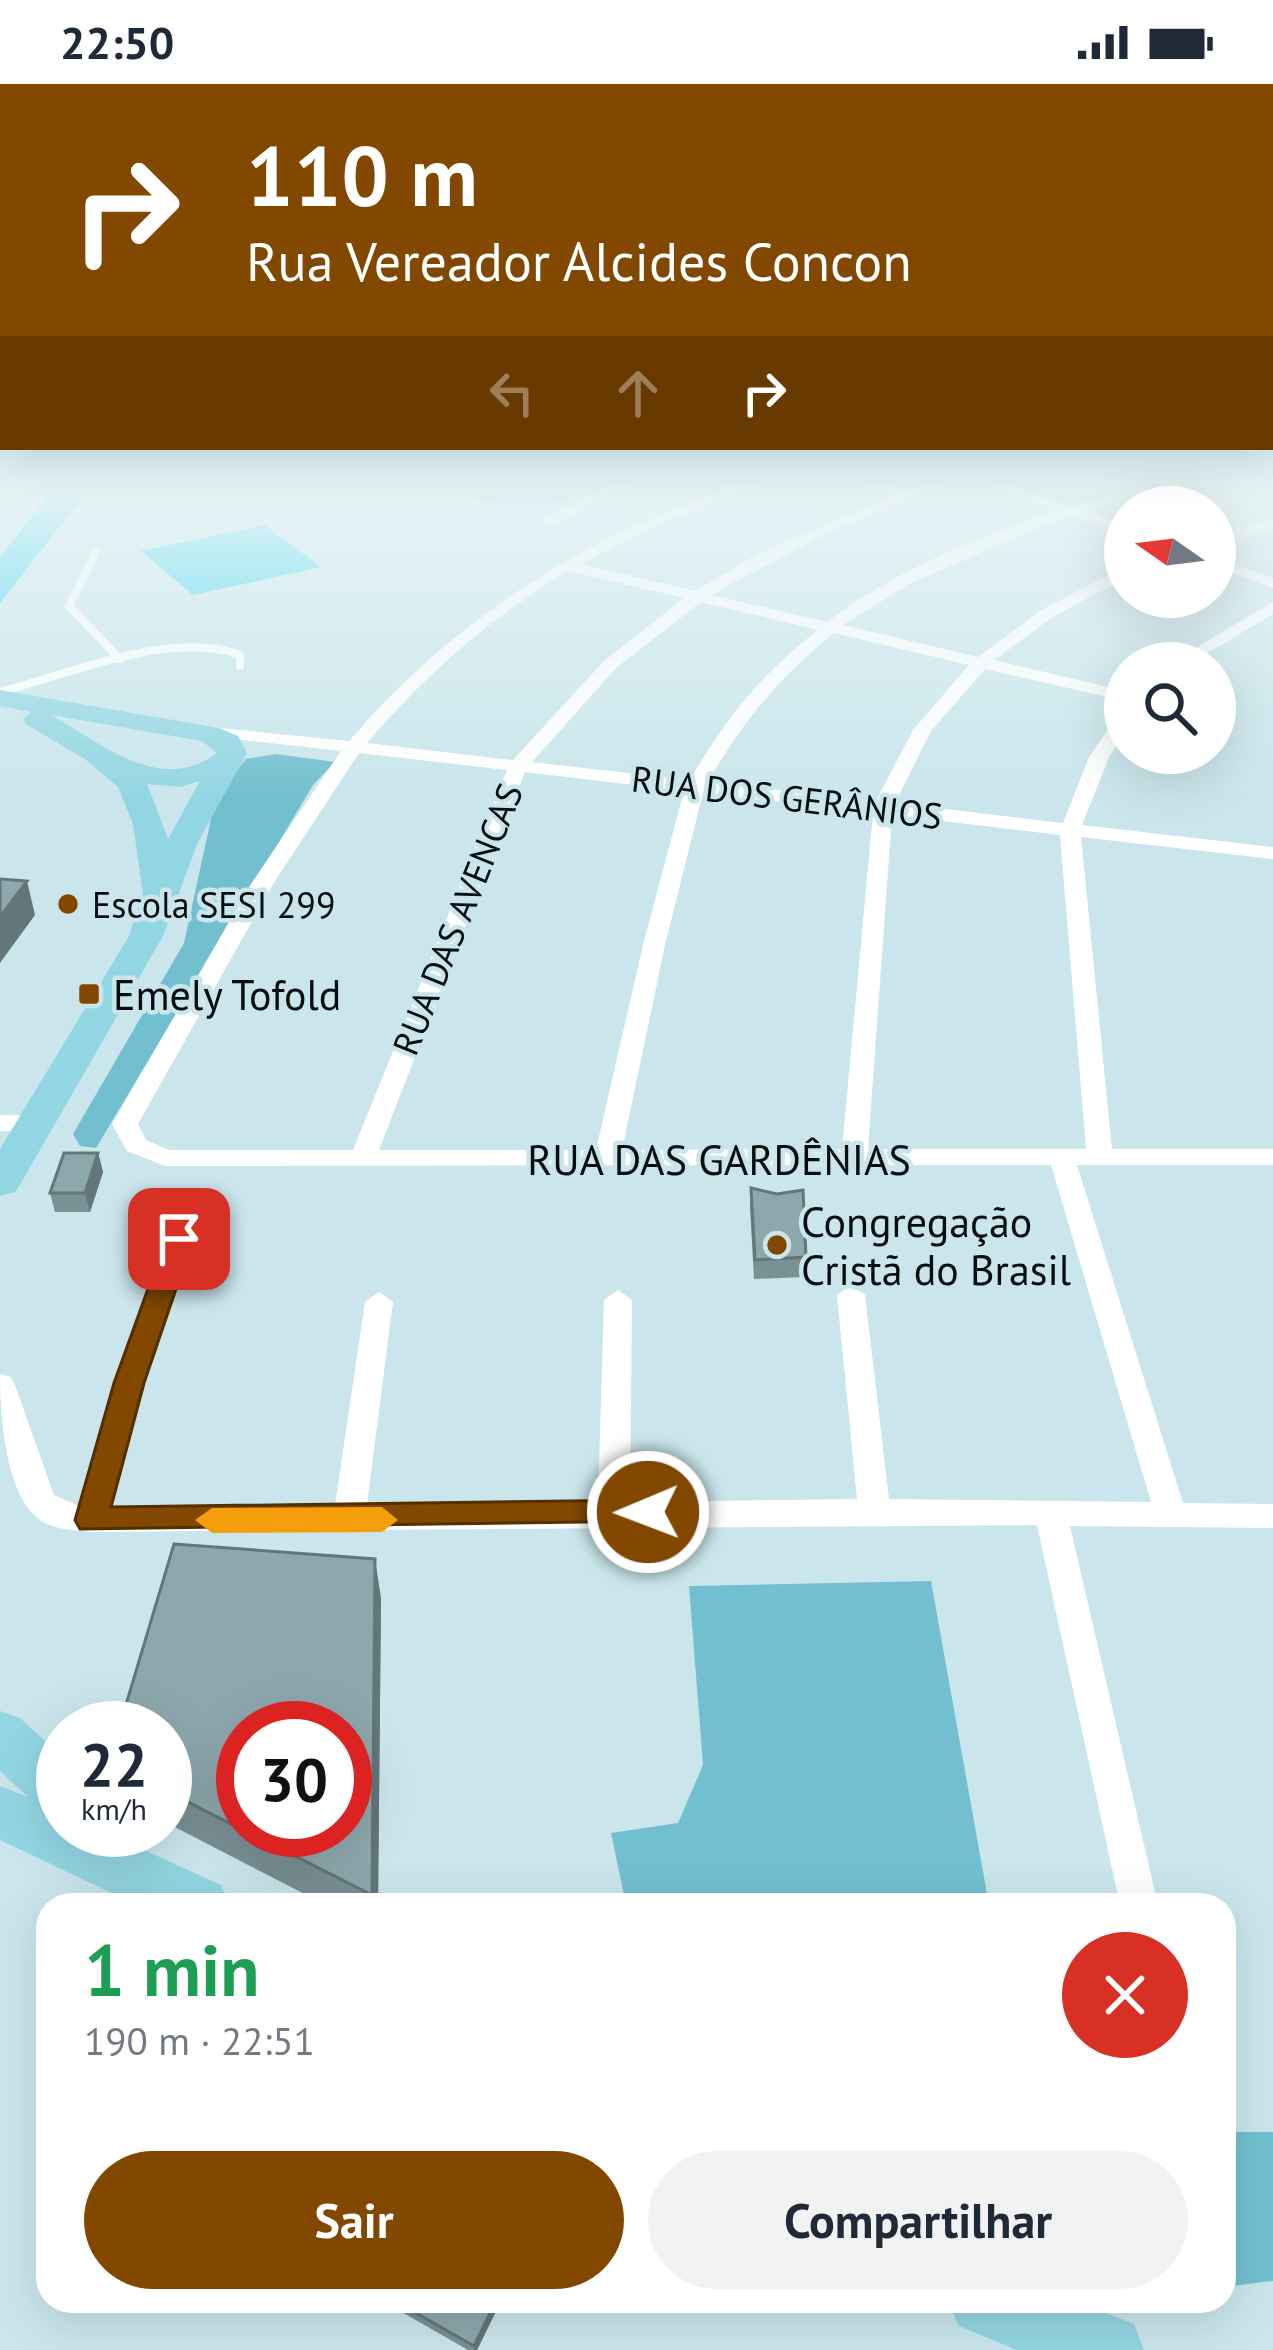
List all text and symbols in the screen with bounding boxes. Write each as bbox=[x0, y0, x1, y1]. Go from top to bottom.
text: 22:50 bbox=[60, 13, 174, 71]
text: 110 m bbox=[246, 120, 478, 229]
icon: right bbox=[48, 132, 204, 288]
text: Rua Vereador Alcides Concon bbox=[246, 226, 912, 296]
icon: left bbox=[479, 360, 545, 426]
icon: ahead bbox=[605, 360, 671, 426]
icon: right bbox=[731, 360, 797, 426]
north arrow bbox=[1104, 486, 1236, 618]
map controls bbox=[1104, 486, 1236, 774]
button: search bbox=[1104, 642, 1236, 774]
street label: RUA DOS GERÂNIOS bbox=[629, 755, 945, 839]
street label: RUA DAS AVENCAS bbox=[381, 776, 533, 1062]
place label: Escola SESI 299 bbox=[92, 881, 336, 928]
marker: Escola SESI 299 bbox=[55, 891, 81, 917]
place label: Emely Tofold bbox=[113, 967, 341, 1022]
marker: Emely Tofold bbox=[76, 981, 102, 1007]
street label: RUA DAS GARDÊNIAS bbox=[527, 1132, 911, 1187]
pin bbox=[128, 1188, 230, 1290]
place label: Congregação Cristã do Brasil bbox=[801, 1194, 1071, 1297]
icon: arrive bbox=[146, 1206, 212, 1272]
marker: Congregação Cristã do Brasil bbox=[764, 1232, 790, 1258]
position arrow bbox=[585, 1449, 711, 1575]
speed limit sign: 30 bbox=[216, 1701, 372, 1857]
text: 22 bbox=[80, 1725, 148, 1803]
text: km/h bbox=[81, 1789, 147, 1828]
text: 1 min bbox=[84, 1923, 260, 2016]
button: close bbox=[1062, 1932, 1188, 2058]
text: 190 m · 22:51 bbox=[84, 2015, 315, 2066]
button: Sair bbox=[84, 2151, 624, 2289]
button: Compartilhar bbox=[648, 2151, 1188, 2289]

